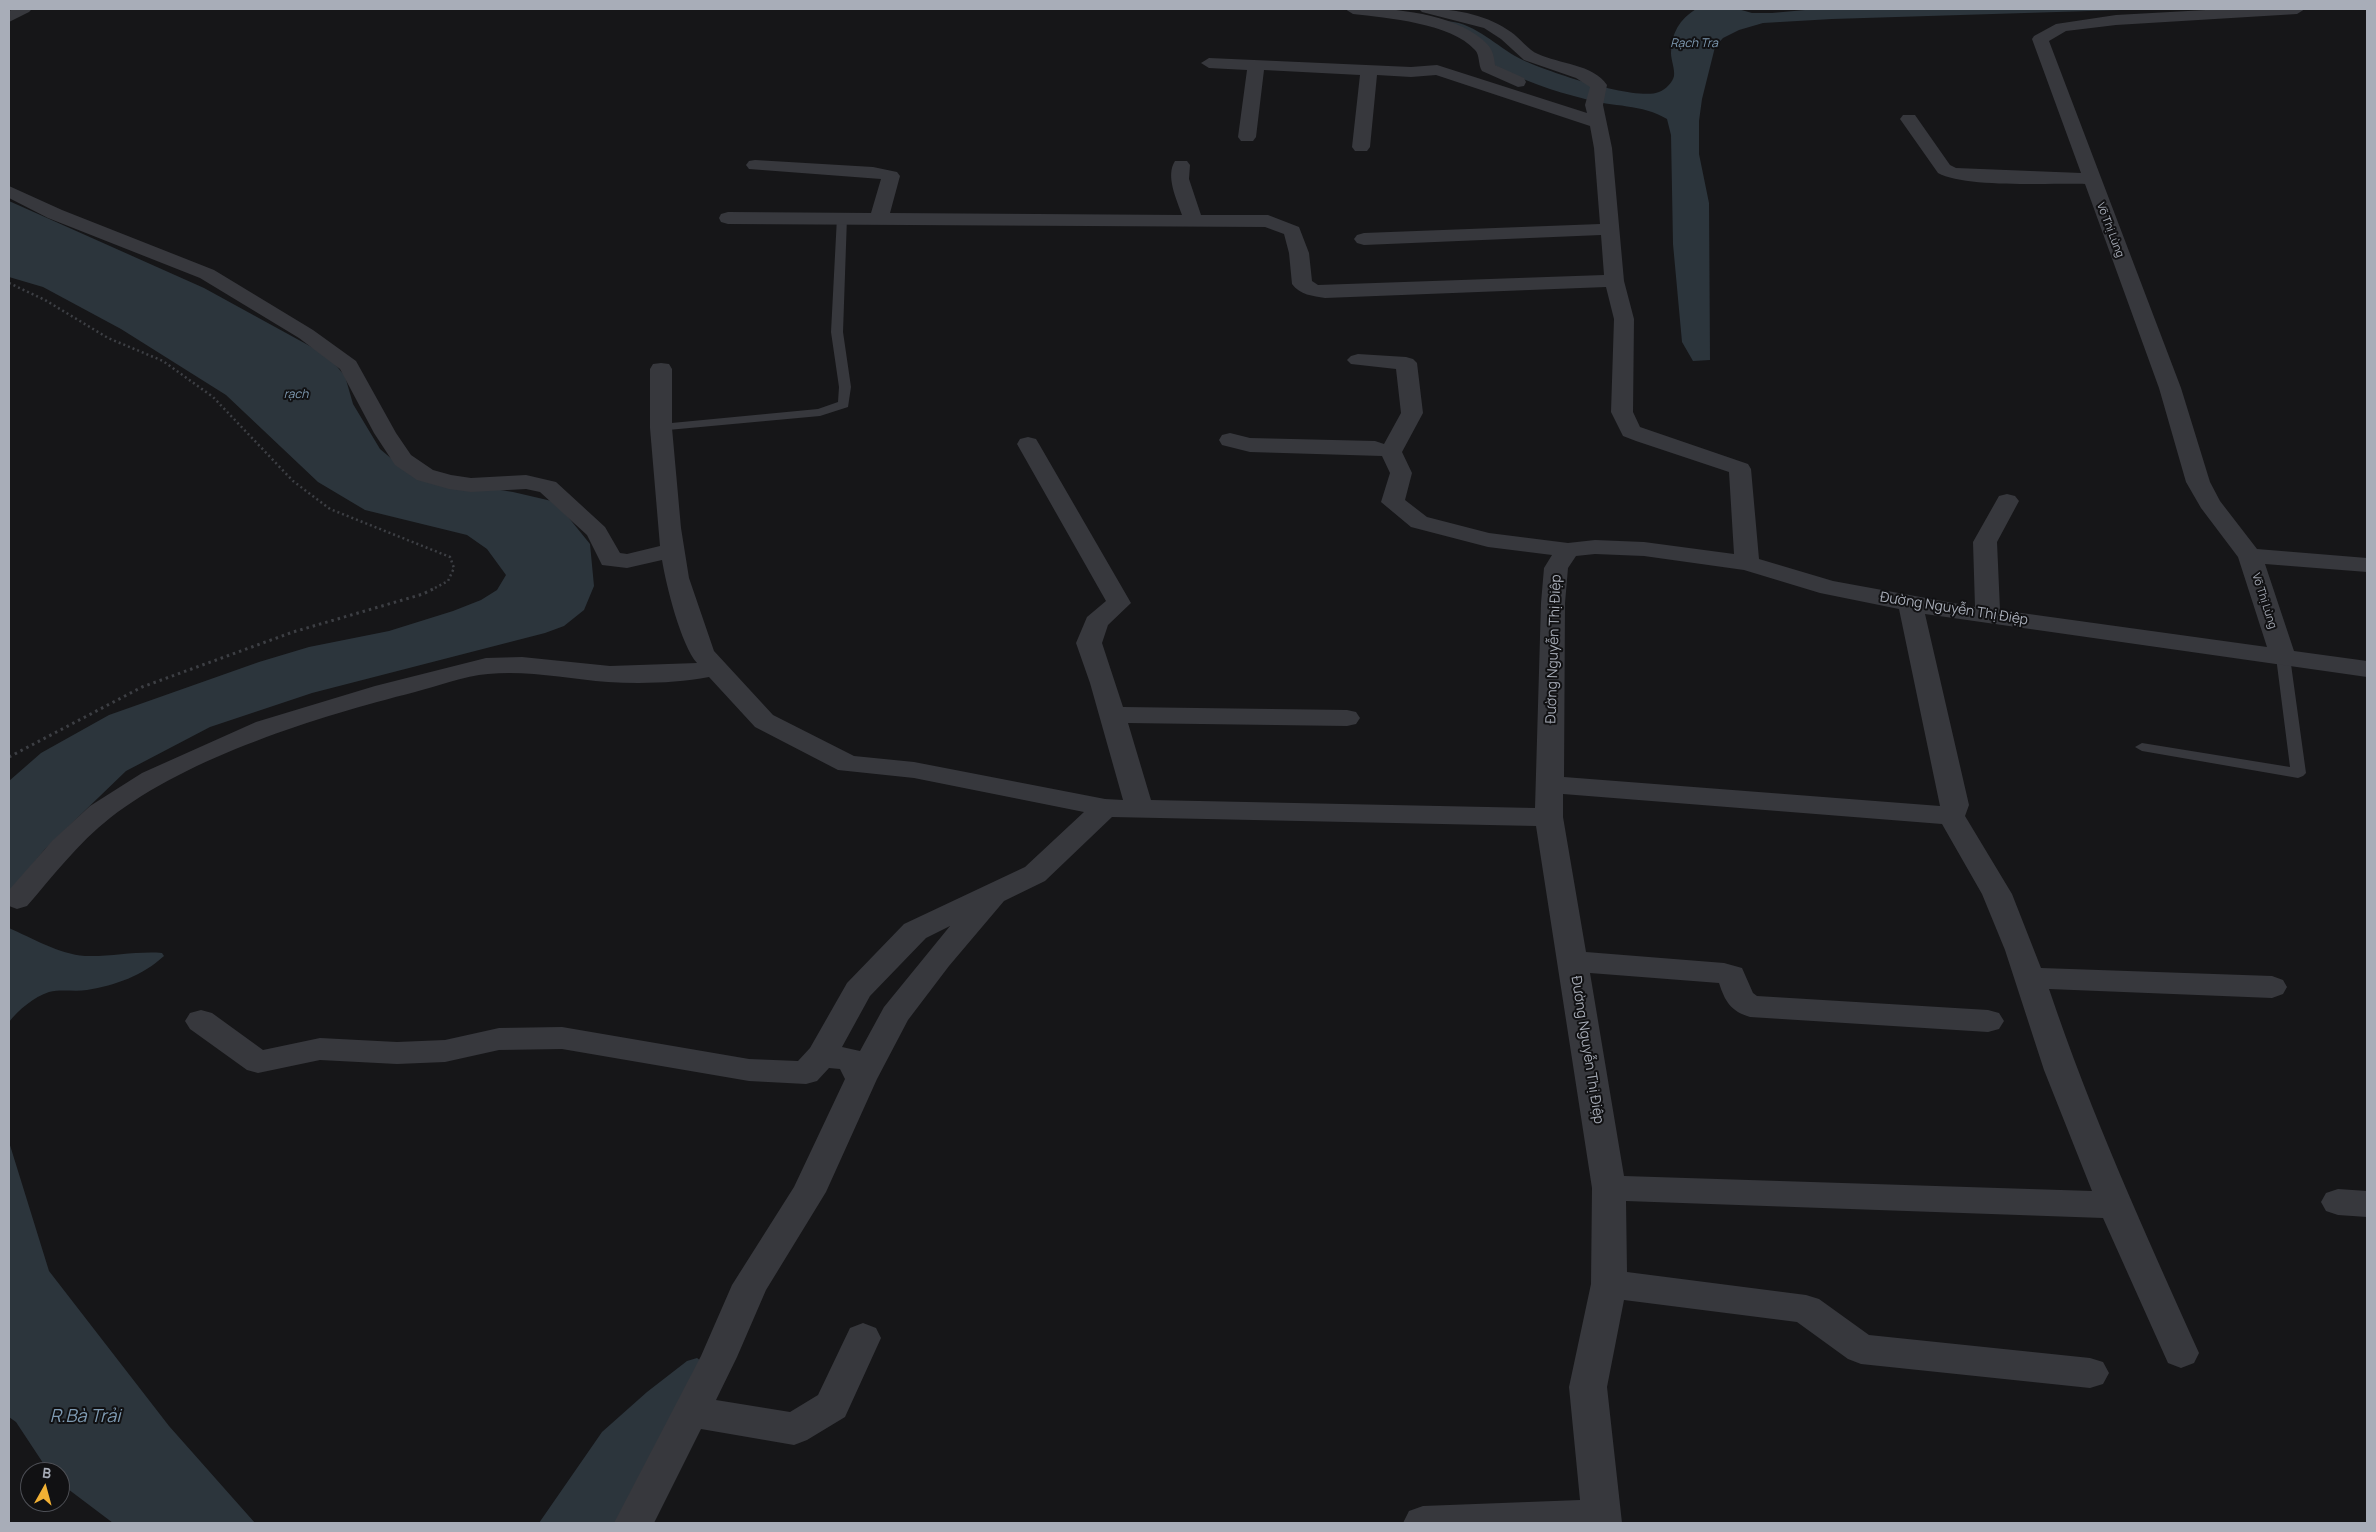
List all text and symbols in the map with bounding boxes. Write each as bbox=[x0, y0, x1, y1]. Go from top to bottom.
water label: Rạch Tra bbox=[1670, 37, 1718, 51]
street label: Võ Thị Lùng bbox=[2093, 201, 2127, 259]
water label: rạch bbox=[284, 388, 308, 402]
street label: Võ Thị Lùng bbox=[2249, 572, 2279, 630]
street label: Đường Nguyễn Thị Điệp bbox=[1543, 574, 1565, 724]
street label: Đường Nguyễn Thị Điệp bbox=[1879, 589, 2029, 629]
street label: Đường Nguyễn Thị Điệp bbox=[1567, 975, 1607, 1125]
water label: R.Bà Trải bbox=[50, 1406, 120, 1428]
north arrow bbox=[20, 1462, 70, 1512]
text: B bbox=[41, 1463, 52, 1483]

